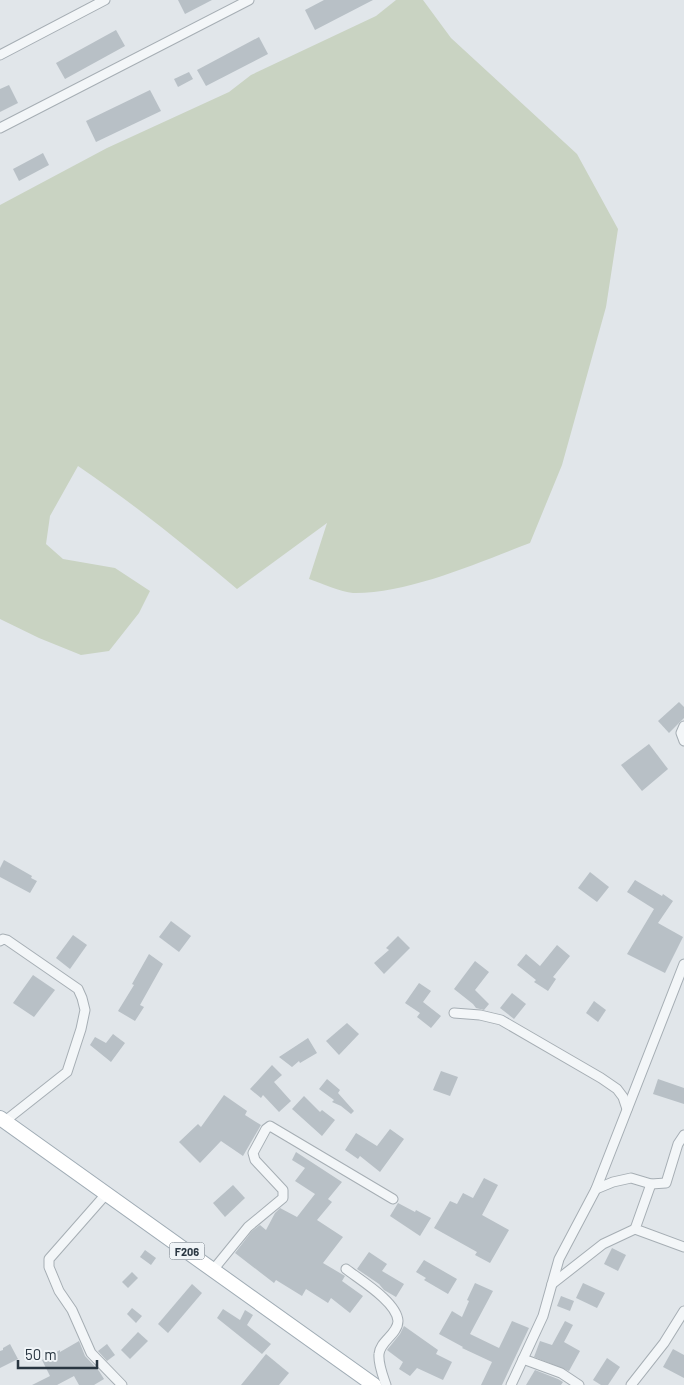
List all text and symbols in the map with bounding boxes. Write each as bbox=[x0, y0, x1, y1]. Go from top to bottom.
road number: F206 bbox=[170, 1242, 204, 1260]
scale bar bbox=[18, 1338, 96, 1370]
text: 50 m bbox=[25, 1345, 57, 1363]

